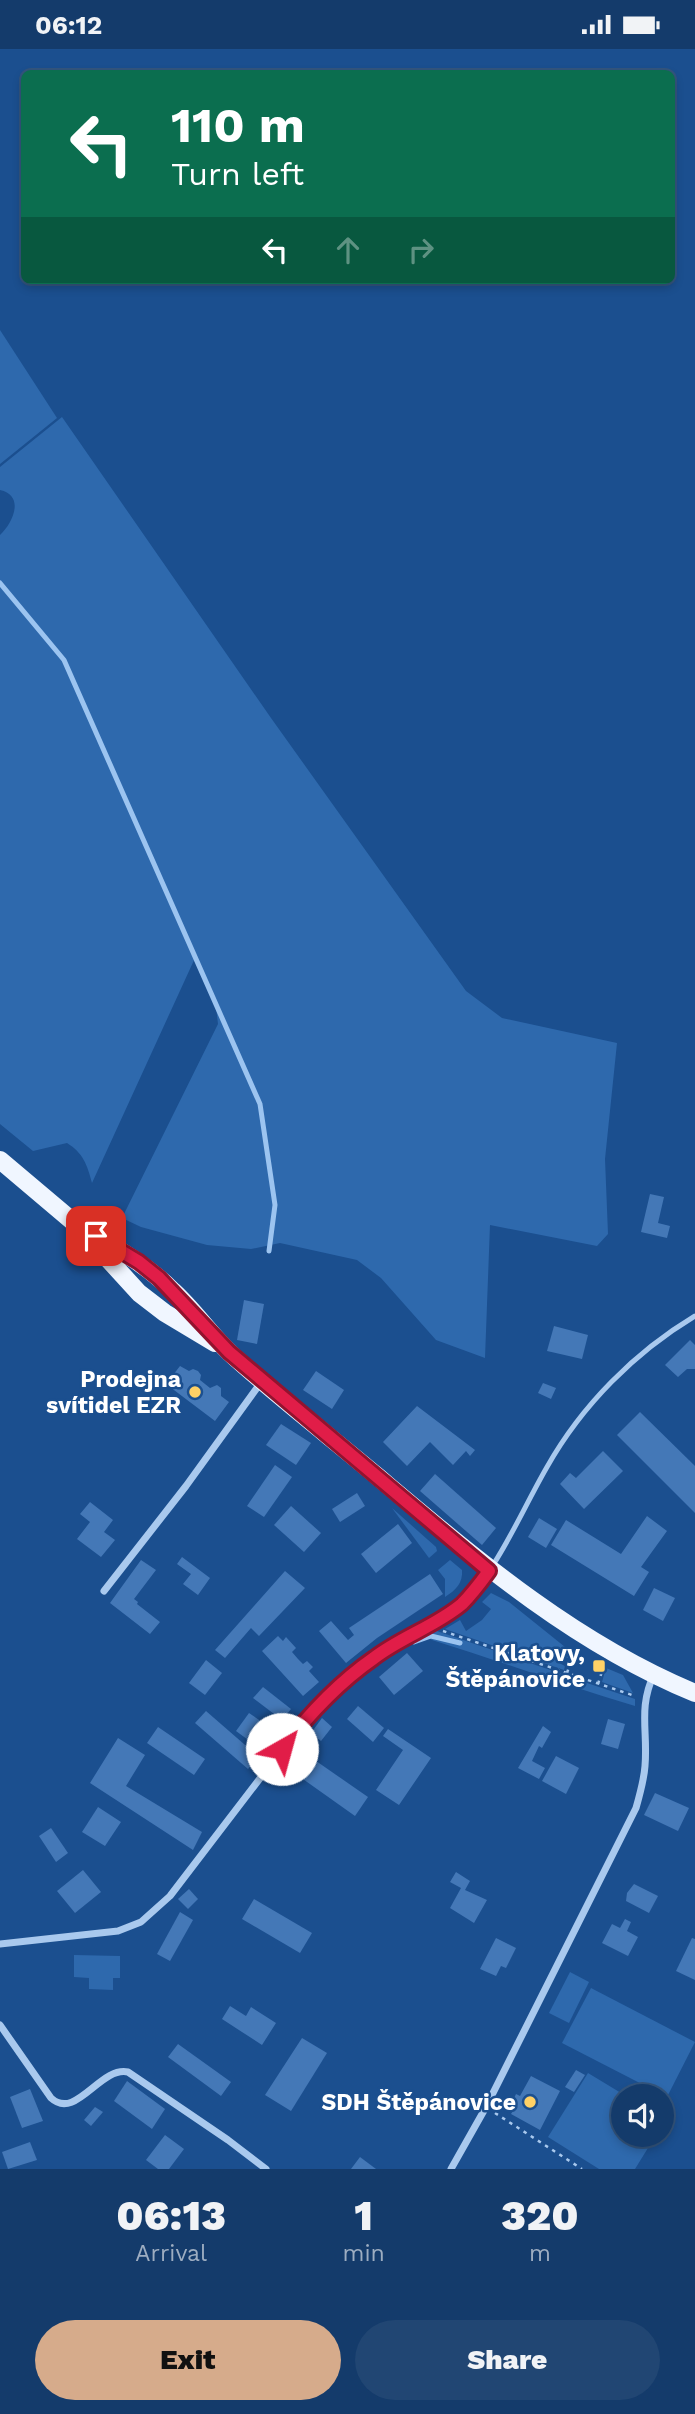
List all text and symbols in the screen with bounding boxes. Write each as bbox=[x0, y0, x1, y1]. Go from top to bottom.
text: 06:12 bbox=[35, 10, 102, 40]
text: 110 m bbox=[171, 96, 305, 154]
icon: left bbox=[56, 98, 147, 189]
text: Turn left bbox=[171, 155, 304, 193]
icon: left bbox=[256, 231, 294, 269]
icon: ahead bbox=[329, 231, 367, 269]
icon: right bbox=[402, 231, 440, 269]
pin bbox=[66, 1206, 126, 1266]
icon: arrive bbox=[77, 1217, 115, 1255]
place label: Prodejna svítidel EZR bbox=[46, 1366, 182, 1419]
marker: Prodejna svítidel EZR bbox=[187, 1384, 203, 1400]
place label: Klatovy, Štěpánovice bbox=[445, 1640, 585, 1693]
marker: Klatovy, Štěpánovice bbox=[591, 1658, 607, 1674]
position arrow bbox=[245, 1712, 319, 1786]
map controls bbox=[611, 2084, 674, 2147]
button: sound bbox=[611, 2084, 674, 2147]
place label: SDH Štěpánovice bbox=[321, 2089, 516, 2116]
marker: SDH Štěpánovice bbox=[522, 2094, 538, 2110]
text: 06:13 bbox=[116, 2191, 226, 2240]
text: 1 bbox=[354, 2191, 373, 2240]
text: 320 bbox=[501, 2191, 579, 2240]
text: Arrival bbox=[135, 2240, 207, 2267]
text: min bbox=[342, 2240, 385, 2267]
text: m bbox=[529, 2240, 551, 2267]
button: Exit bbox=[35, 2320, 341, 2400]
button: Share bbox=[355, 2320, 660, 2400]

